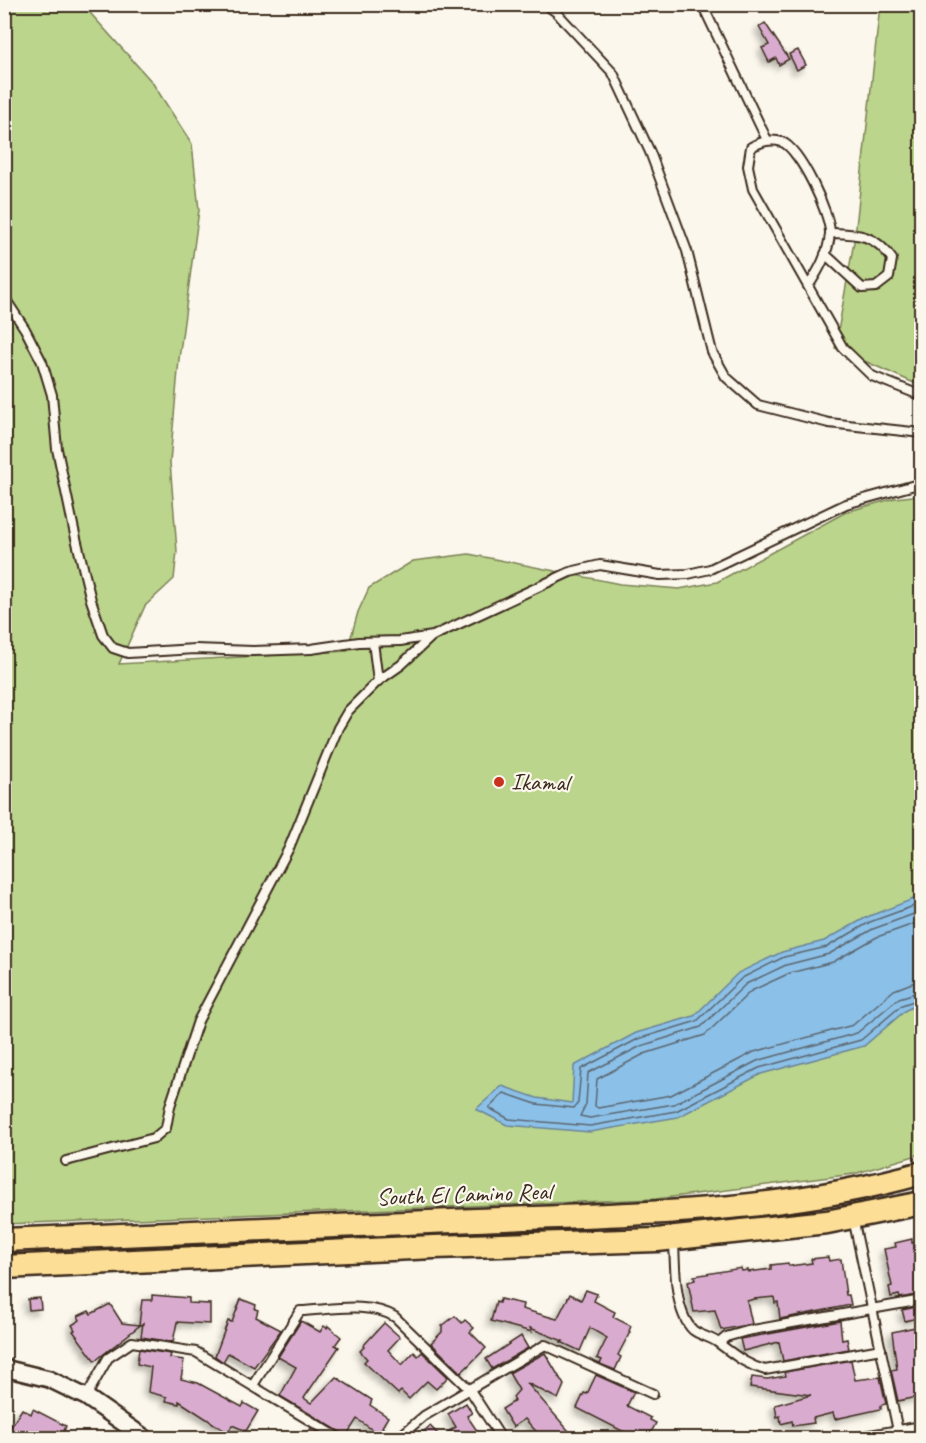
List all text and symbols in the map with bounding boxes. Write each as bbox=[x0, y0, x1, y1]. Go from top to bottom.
place label: Ikamal bbox=[511, 767, 573, 797]
marker: Ikamal bbox=[492, 775, 506, 789]
street label: South El Camino Real bbox=[376, 1176, 556, 1212]

